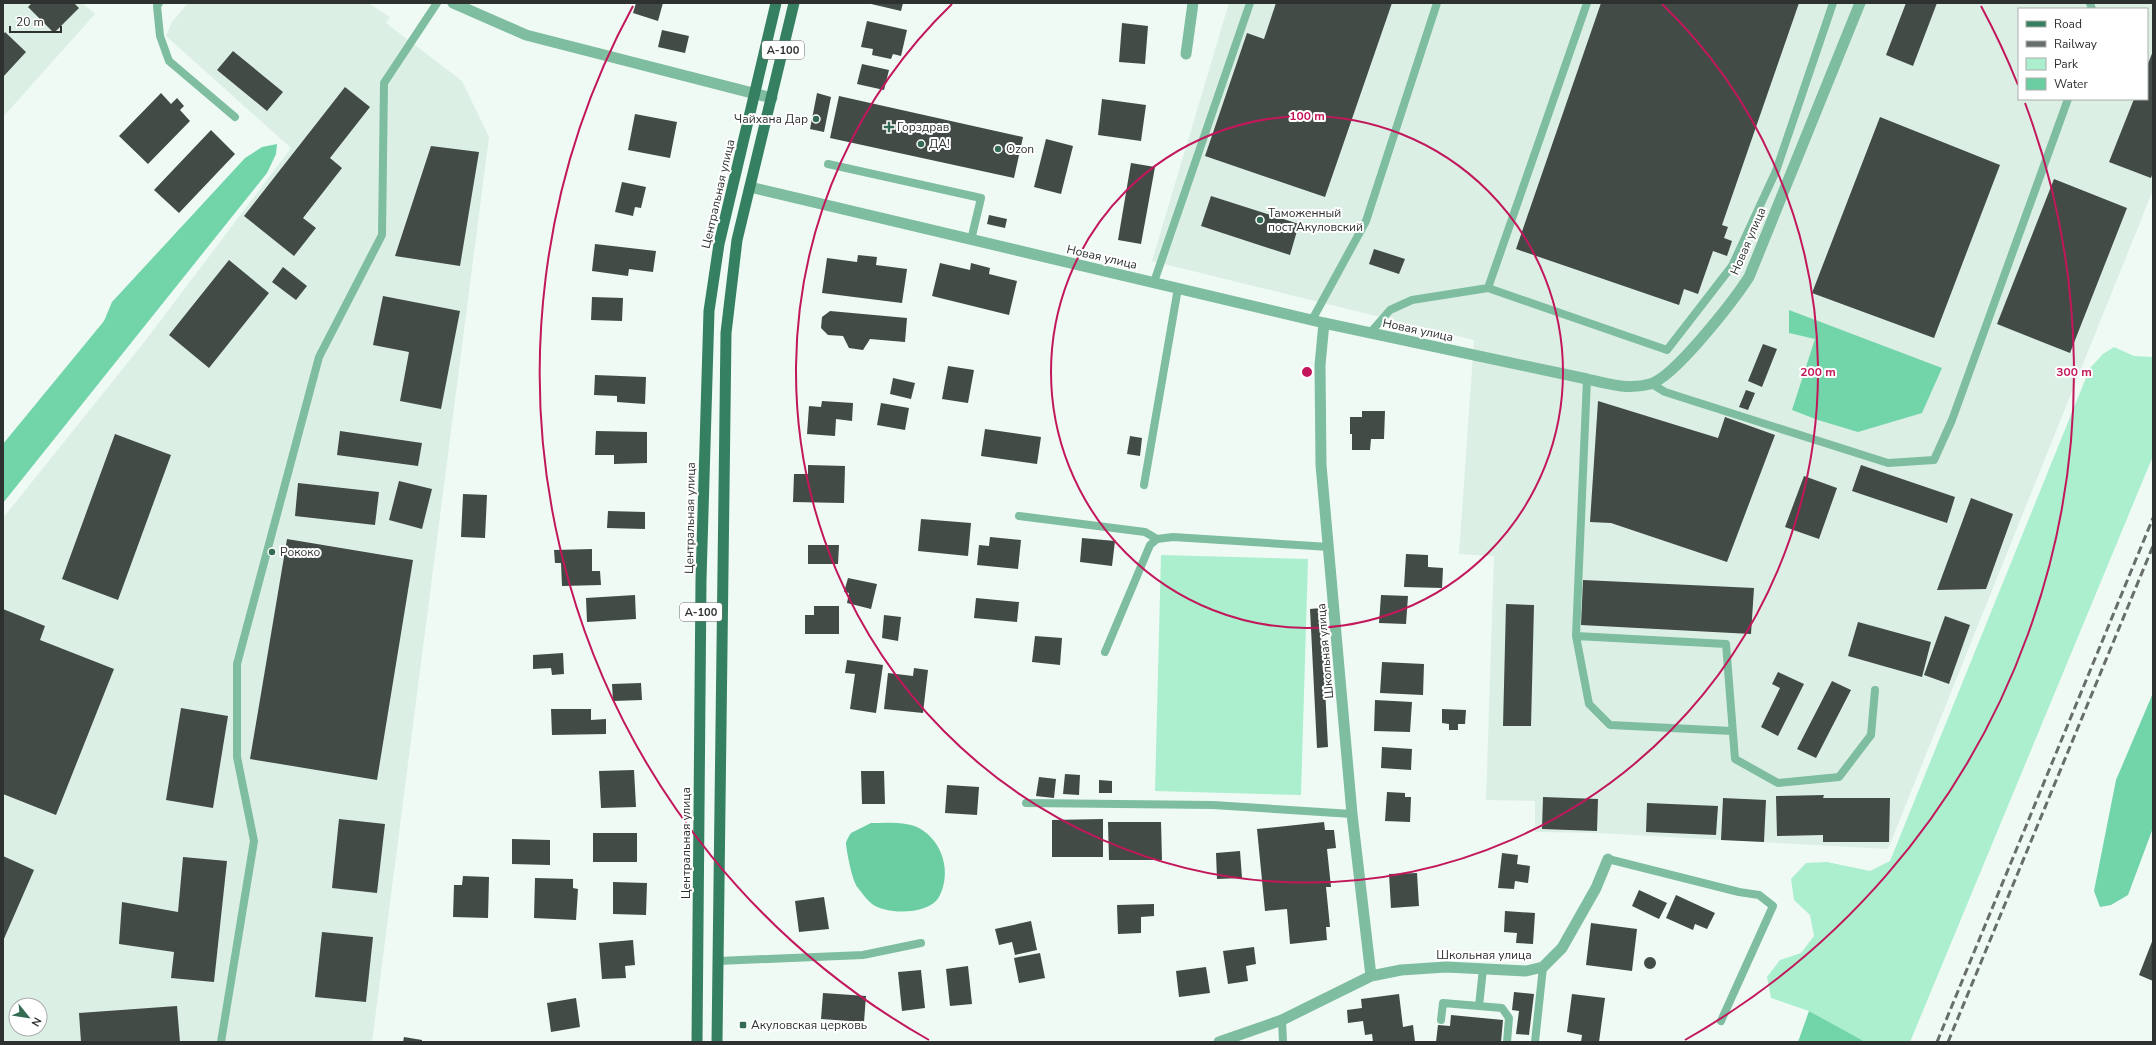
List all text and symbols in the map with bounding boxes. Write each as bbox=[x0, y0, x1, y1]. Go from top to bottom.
scale bar bbox=[10, 8, 61, 34]
legend bbox=[2018, 8, 2148, 100]
text: 20 m bbox=[16, 14, 44, 30]
text: Road bbox=[2054, 16, 2082, 32]
text: Railway bbox=[2054, 36, 2098, 52]
road number: А-100 bbox=[762, 41, 804, 59]
text: Park bbox=[2054, 56, 2079, 72]
text: Water bbox=[2054, 76, 2088, 92]
text: 100 m bbox=[1289, 108, 1325, 124]
place label: Чайхана Дар bbox=[734, 111, 808, 127]
marker: Чайхана Дар bbox=[811, 114, 821, 124]
place label: Горздрав bbox=[897, 119, 950, 135]
marker: Горздрав bbox=[884, 122, 894, 132]
place label: ДА! bbox=[929, 136, 950, 152]
street label: Центральная улица bbox=[698, 138, 738, 250]
marker: ДА! bbox=[916, 139, 926, 149]
place label: Ozon bbox=[1006, 141, 1034, 157]
marker: Ozon bbox=[993, 144, 1003, 154]
place label: Таможенный пост Акуловский bbox=[1268, 205, 1363, 235]
street label: Новая улица bbox=[1727, 205, 1769, 277]
marker: Таможенный пост Акуловский bbox=[1255, 215, 1265, 225]
street label: Новая улица bbox=[1065, 241, 1139, 273]
street label: Новая улица bbox=[1381, 315, 1455, 345]
text: 200 m bbox=[1800, 364, 1836, 380]
text: 300 m bbox=[2056, 364, 2092, 380]
centre of rings bbox=[1300, 365, 1314, 379]
street label: Центральная улица bbox=[681, 462, 699, 574]
place label: Рококо bbox=[280, 544, 321, 560]
marker: Рококо bbox=[267, 547, 277, 557]
road number: А-100 bbox=[680, 603, 722, 621]
street label: Школьная улица bbox=[1313, 603, 1337, 699]
street label: Центральная улица bbox=[678, 787, 694, 899]
street label: Школьная улица bbox=[1436, 947, 1532, 963]
north arrow bbox=[8, 997, 48, 1037]
text: N bbox=[28, 1014, 45, 1029]
place label: Акуловская церковь bbox=[751, 1017, 867, 1033]
marker: Акуловская церковь bbox=[738, 1020, 748, 1030]

